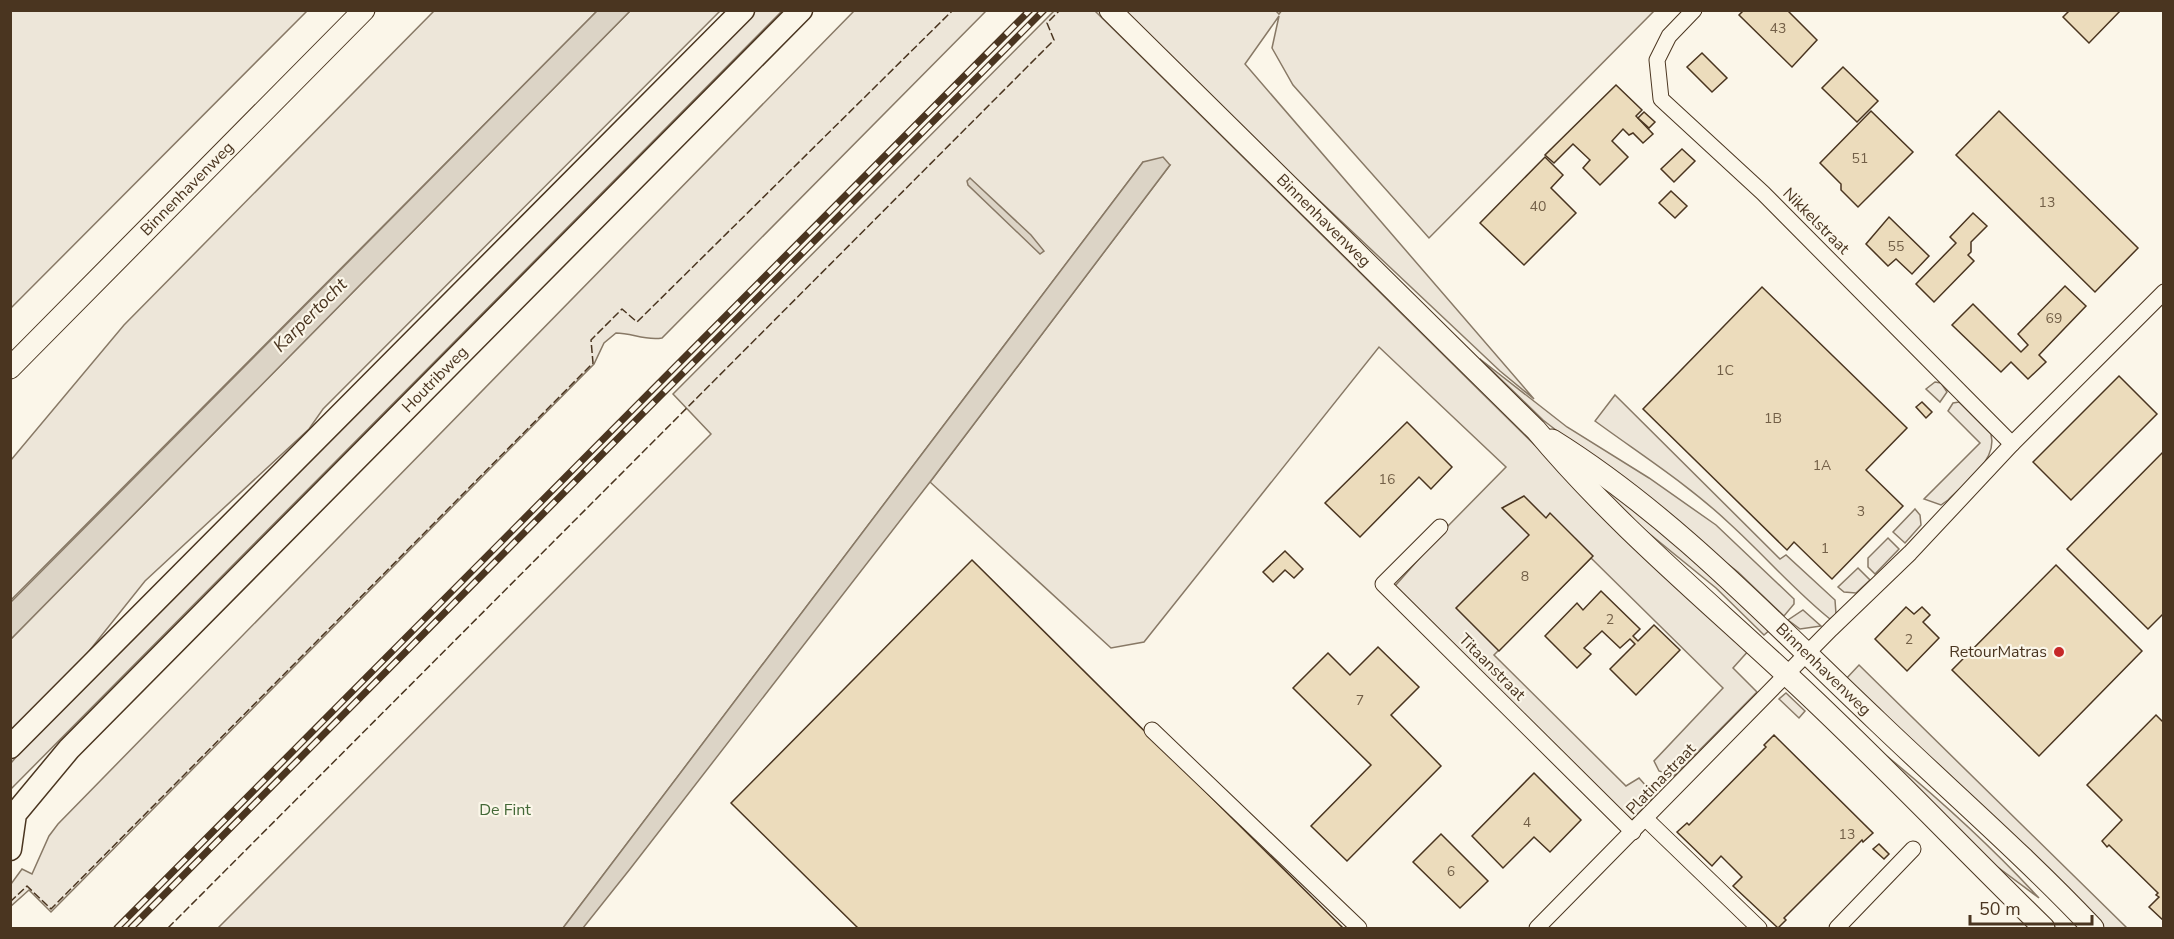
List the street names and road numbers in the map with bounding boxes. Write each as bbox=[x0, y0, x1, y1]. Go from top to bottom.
street label: Binnenhavenweg bbox=[136, 137, 239, 241]
street label: Binnenhavenweg bbox=[1271, 169, 1376, 272]
street label: Nikkelstraat bbox=[1778, 183, 1854, 259]
street label: Houtribweg bbox=[397, 341, 473, 418]
street label: Binnenhavenweg bbox=[1771, 618, 1876, 721]
street label: Titaanstraat bbox=[1454, 629, 1531, 706]
street label: Platinastraat bbox=[1621, 738, 1701, 820]

